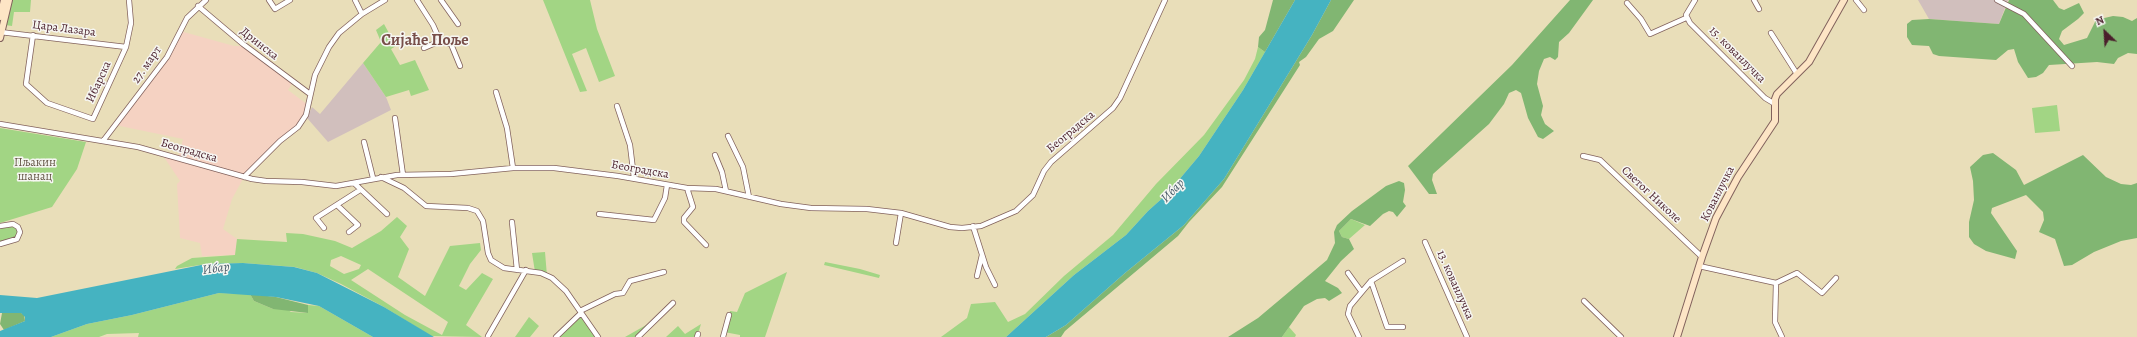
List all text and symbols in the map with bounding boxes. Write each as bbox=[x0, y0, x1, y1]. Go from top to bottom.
north arrow bbox=[2085, 12, 2125, 52]
text: N bbox=[2093, 12, 2107, 29]
street label: Цара Лазара bbox=[31, 18, 97, 40]
street label: 15. кованлучка bbox=[1706, 24, 1768, 86]
street label: Дринска bbox=[237, 25, 281, 63]
district label: Сијаће Поље bbox=[381, 31, 469, 51]
street label: 27. март bbox=[129, 44, 165, 86]
street label: Ибарска bbox=[83, 59, 115, 105]
street label: Београдска bbox=[1044, 108, 1098, 156]
street label: Београдска bbox=[159, 136, 219, 166]
park label: Пљакин шанац bbox=[14, 156, 56, 184]
street label: Београдска bbox=[610, 158, 670, 182]
street label: Светог Николе bbox=[1618, 164, 1684, 226]
street label: Кованлучка bbox=[1698, 164, 1738, 224]
water label: Ибар bbox=[1158, 176, 1188, 206]
street label: 13. кованлучка bbox=[1433, 248, 1477, 322]
water label: Ибар bbox=[201, 259, 231, 279]

